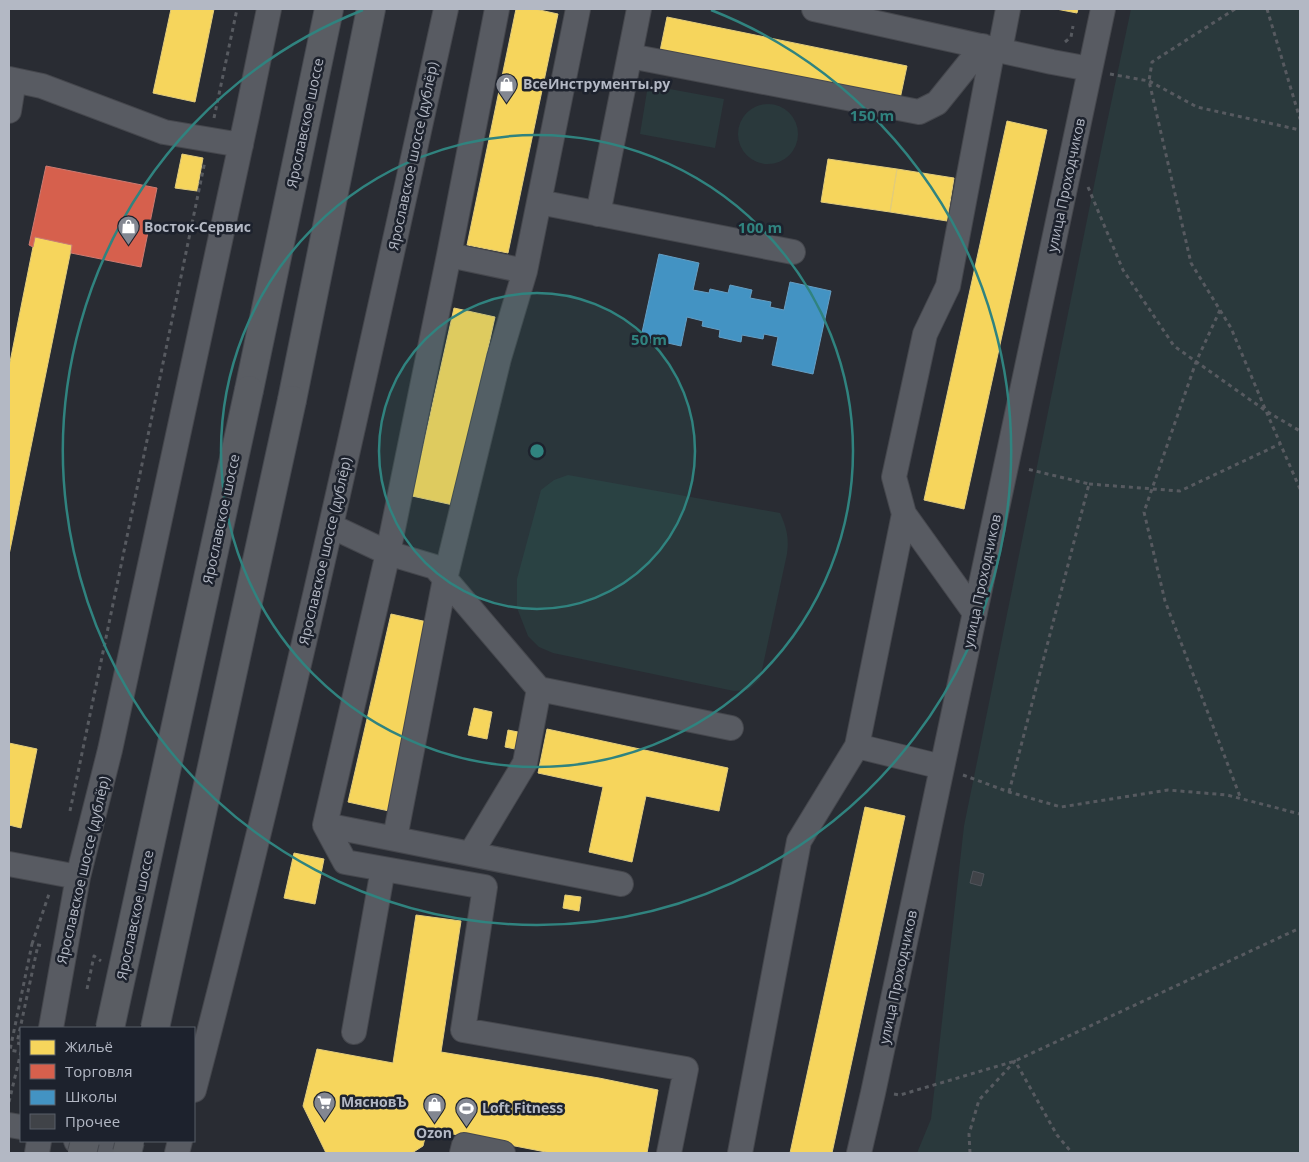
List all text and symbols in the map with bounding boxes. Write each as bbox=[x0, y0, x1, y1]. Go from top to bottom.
street label: Ярославское шоссе bbox=[281, 56, 328, 190]
street label: Ярославское шоссе (дублёр) bbox=[383, 60, 442, 252]
shop icon: ВсеИнструменты.ру bbox=[495, 72, 519, 103]
place label: ВсеИнструменты.ру bbox=[523, 74, 670, 93]
text: 150 m bbox=[850, 105, 894, 125]
street label: улица Проходчиков bbox=[1042, 116, 1089, 253]
shop icon: Восток-Сервис bbox=[116, 215, 140, 246]
place label: Восток-Сервис bbox=[144, 217, 251, 236]
text: 100 m bbox=[738, 217, 782, 237]
text: 50 m bbox=[631, 329, 667, 349]
centre of rings bbox=[528, 442, 546, 460]
street label: Ярославское шоссе bbox=[197, 452, 244, 586]
street label: Ярославское шоссе (дублёр) bbox=[294, 455, 355, 647]
street label: улица Проходчиков bbox=[958, 512, 1005, 649]
street label: Ярославское шоссе (дублёр) bbox=[52, 774, 113, 966]
street label: Ярославское шоссе bbox=[111, 848, 158, 982]
street label: улица Проходчиков bbox=[874, 908, 921, 1045]
legend bbox=[20, 1027, 195, 1142]
text: Жильё bbox=[65, 1036, 113, 1056]
text: Торговля bbox=[65, 1061, 132, 1081]
text: Школы bbox=[65, 1086, 117, 1106]
supermarket icon: МясновЪ bbox=[313, 1090, 337, 1121]
place label: МясновЪ bbox=[341, 1092, 407, 1111]
shop icon: Ozon bbox=[422, 1093, 446, 1124]
sports icon: Loft Fitness bbox=[454, 1096, 478, 1127]
place label: Loft Fitness bbox=[482, 1098, 563, 1117]
text: Прочее bbox=[65, 1111, 120, 1131]
place label: Ozon bbox=[416, 1123, 452, 1142]

